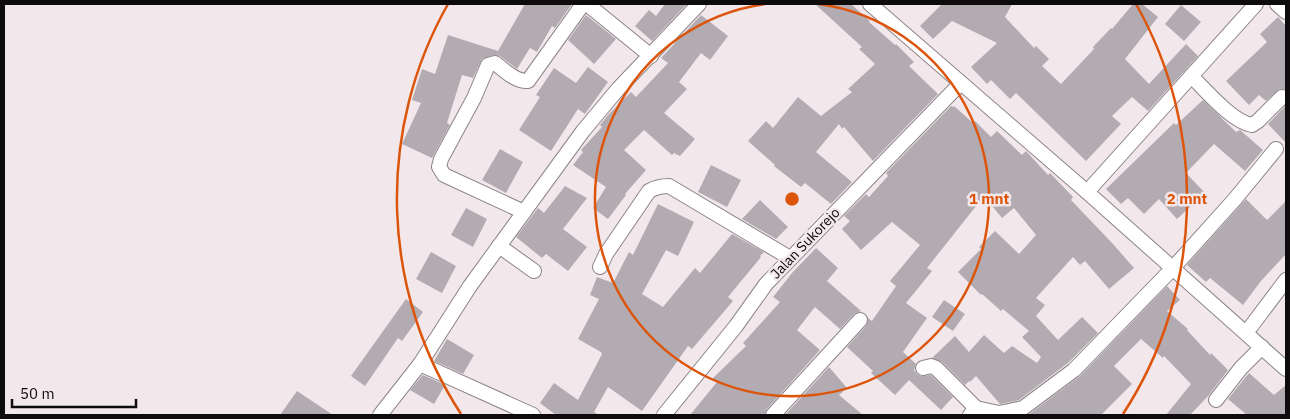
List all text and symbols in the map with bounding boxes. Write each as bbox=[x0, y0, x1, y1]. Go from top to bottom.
text: 1 mnt bbox=[969, 189, 1010, 208]
text: 2 mnt bbox=[1167, 189, 1208, 208]
centre of rings bbox=[783, 190, 801, 208]
street label: Jalan Sukorejo bbox=[766, 203, 844, 282]
scale bar bbox=[12, 376, 136, 408]
text: 50 m bbox=[20, 384, 55, 403]

